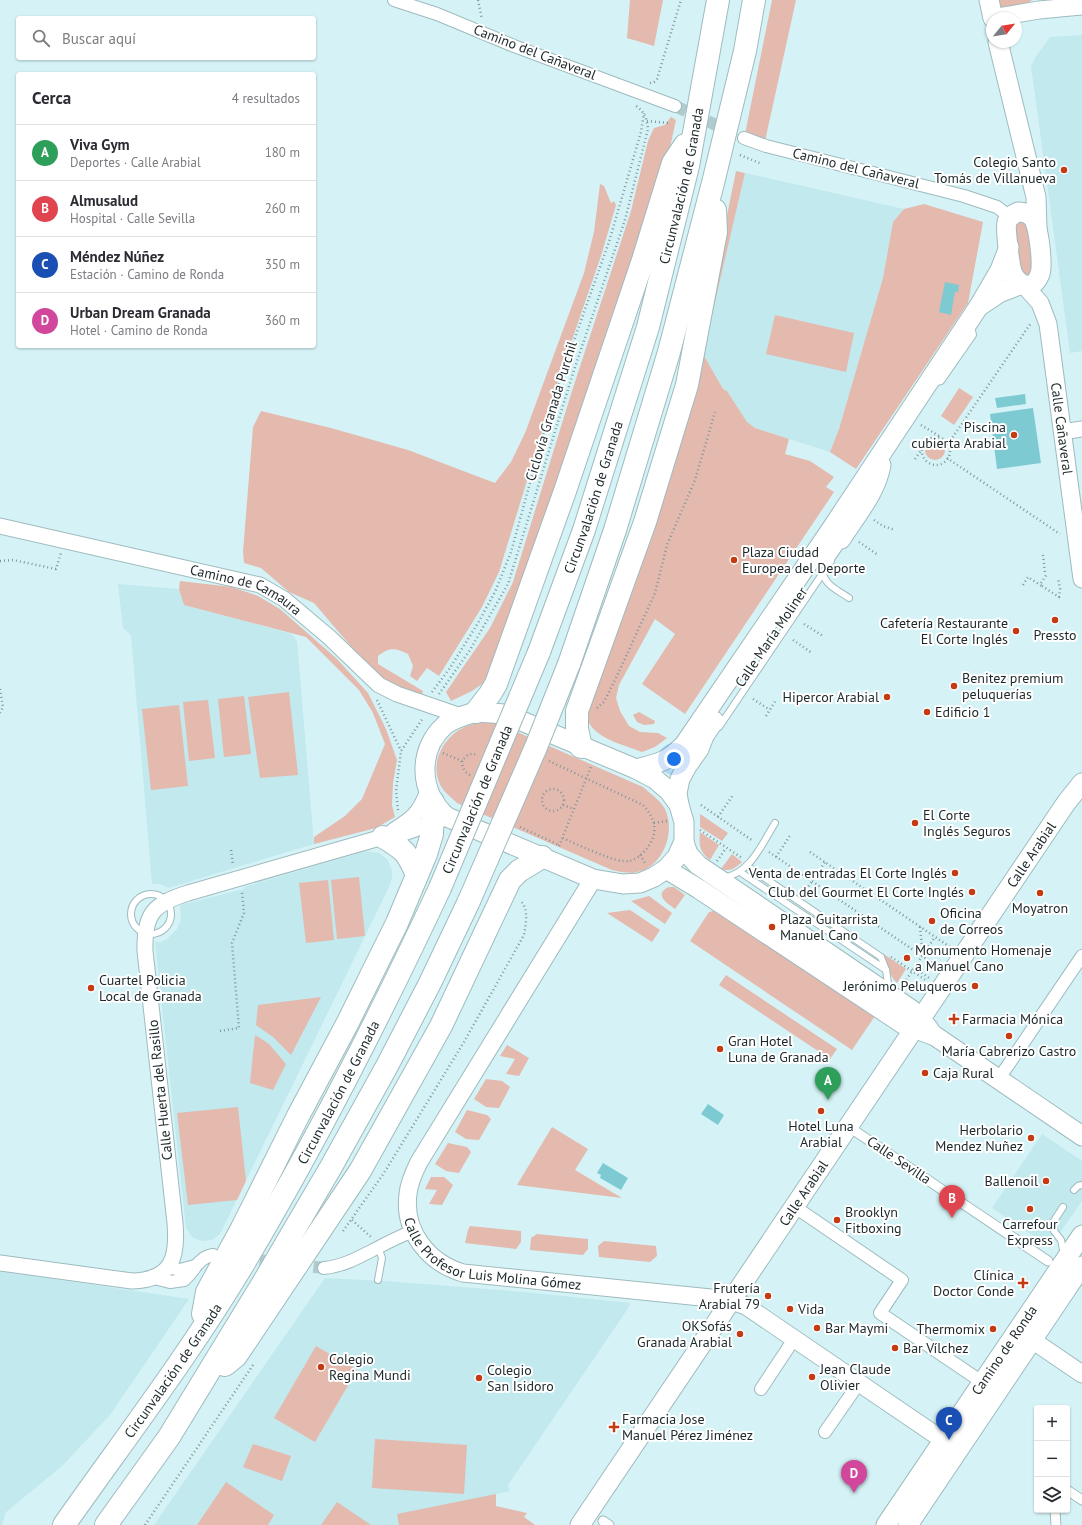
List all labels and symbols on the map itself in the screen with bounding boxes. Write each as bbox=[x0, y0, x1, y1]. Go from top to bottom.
north arrow bbox=[986, 12, 1022, 48]
street label: Camino del Cañaveral bbox=[471, 20, 599, 84]
street label: Circunvalación de Granada bbox=[655, 106, 707, 266]
street label: Camino del Cañaveral bbox=[791, 144, 921, 192]
place label: Colegio Santo Tomás de Villanueva bbox=[934, 153, 1056, 187]
marker: Colegio Santo Tomás de Villanueva bbox=[1059, 165, 1069, 175]
street label: Ciclovía Granada Purchil bbox=[521, 339, 581, 483]
street label: Calle Cañaveral bbox=[1047, 381, 1077, 476]
place label: Piscina cubierta Arabial bbox=[911, 418, 1006, 452]
street label: Circunvalación de Granada bbox=[560, 419, 627, 576]
marker: Piscina cubierta Arabial bbox=[1009, 430, 1019, 440]
place label: Plaza Ciudad Europea del Deporte bbox=[742, 543, 865, 577]
marker: Plaza Ciudad Europea del Deporte bbox=[729, 555, 739, 565]
street label: Camino de Camaura bbox=[188, 560, 305, 619]
street label: Calle María Moliner bbox=[731, 583, 811, 690]
place label: Cafetería Restaurante El Corte Inglés bbox=[880, 614, 1008, 648]
marker: Pressto bbox=[1050, 615, 1060, 625]
marker: Cafetería Restaurante El Corte Inglés bbox=[1011, 626, 1021, 636]
place label: Pressto bbox=[1033, 626, 1077, 644]
place label: Benitez premium peluquerías bbox=[962, 669, 1063, 703]
marker: Benitez premium peluquerías bbox=[949, 681, 959, 691]
place label: Hipercor Arabial bbox=[783, 688, 879, 706]
marker: Hipercor Arabial bbox=[882, 692, 892, 702]
place label: Edificio 1 bbox=[935, 703, 990, 721]
marker: Edificio 1 bbox=[922, 707, 932, 717]
street label: Circunvalación de Granada bbox=[438, 722, 516, 877]
your location bbox=[664, 749, 684, 769]
place label: El Corte Inglés Seguros bbox=[923, 806, 1011, 840]
marker: El Corte Inglés Seguros bbox=[910, 818, 920, 828]
street label: Calle Arabial bbox=[1003, 818, 1060, 891]
place label: Venta de entradas El Corte Inglés bbox=[748, 864, 947, 882]
marker: Venta de entradas El Corte Inglés bbox=[950, 868, 960, 878]
place label: Club del Gourmet El Corte Inglés bbox=[768, 883, 964, 901]
marker: Club del Gourmet El Corte Inglés bbox=[967, 887, 977, 897]
marker: Moyatron bbox=[1035, 888, 1045, 898]
place label: Moyatron bbox=[1012, 899, 1068, 917]
place label: Oficina de Correos bbox=[940, 904, 1003, 938]
place label: Plaza Guitarrista Manuel Cano bbox=[780, 910, 878, 944]
marker: Oficina de Correos bbox=[927, 916, 937, 926]
marker: Plaza Guitarrista Manuel Cano bbox=[767, 922, 777, 932]
place label: Monumento Homenaje a Manuel Cano bbox=[915, 941, 1052, 975]
marker: Monumento Homenaje a Manuel Cano bbox=[902, 953, 912, 963]
place label: Cuartel Policia Local de Granada bbox=[99, 971, 202, 1005]
place label: Jerónimo Peluqueros bbox=[842, 977, 967, 995]
marker: Jerónimo Peluqueros bbox=[970, 981, 980, 991]
marker: Cuartel Policia Local de Granada bbox=[86, 983, 96, 993]
place label: Farmacia Mónica bbox=[962, 1010, 1063, 1028]
marker: Farmacia Mónica bbox=[949, 1014, 959, 1024]
street label: Circunvalación de Granada bbox=[293, 1018, 383, 1167]
street label: Calle Huerta del Rasillo bbox=[144, 1019, 176, 1161]
marker: María Cabrerizo Castro bbox=[1004, 1031, 1014, 1041]
place label: Gran Hotel Luna de Granada bbox=[728, 1032, 829, 1066]
place label: María Cabrerizo Castro bbox=[942, 1042, 1076, 1060]
marker: Gran Hotel Luna de Granada bbox=[715, 1044, 725, 1054]
place label: Caja Rural bbox=[933, 1064, 994, 1082]
pin: A bbox=[815, 1067, 841, 1100]
marker: Caja Rural bbox=[920, 1068, 930, 1078]
marker: Hotel Luna Arabial bbox=[816, 1106, 826, 1116]
place label: Hotel Luna Arabial bbox=[788, 1117, 854, 1151]
place label: Herbolario Mendez Nuñez bbox=[935, 1121, 1023, 1155]
street label: Calle Sevilla bbox=[863, 1132, 935, 1188]
marker: Herbolario Mendez Nuñez bbox=[1026, 1133, 1036, 1143]
street label: Calle Arabial bbox=[775, 1157, 832, 1230]
place label: Ballenoil bbox=[985, 1172, 1038, 1190]
marker: Ballenoil bbox=[1041, 1176, 1051, 1186]
pin: B bbox=[939, 1185, 965, 1218]
place label: Brooklyn Fitboxing bbox=[845, 1203, 902, 1237]
marker: Carrefour Express bbox=[1025, 1204, 1035, 1214]
street label: Calle Profesor Luis Molina Gómez bbox=[400, 1215, 582, 1294]
marker: Brooklyn Fitboxing bbox=[832, 1215, 842, 1225]
place label: Carrefour Express bbox=[1002, 1215, 1058, 1249]
place label: Clínica Doctor Conde bbox=[933, 1266, 1014, 1300]
marker: Clínica Doctor Conde bbox=[1017, 1277, 1029, 1289]
place label: Frutería Arabial 79 bbox=[699, 1279, 760, 1313]
marker: Frutería Arabial 79 bbox=[763, 1291, 773, 1301]
street label: Circunvalación de Granada bbox=[120, 1300, 226, 1442]
place label: Vida bbox=[797, 1300, 824, 1318]
street label: Camino de Ronda bbox=[967, 1302, 1041, 1399]
marker: Vida bbox=[785, 1304, 795, 1314]
place label: OKSofás Granada Arabial bbox=[637, 1317, 732, 1351]
place label: Bar Maymi bbox=[825, 1319, 888, 1337]
place label: Thermomix bbox=[916, 1320, 985, 1338]
marker: Bar Maymi bbox=[812, 1323, 822, 1333]
marker: Thermomix bbox=[988, 1324, 998, 1334]
marker: OKSofás Granada Arabial bbox=[735, 1329, 745, 1339]
place label: Bar Vílchez bbox=[903, 1339, 969, 1357]
marker: Bar Vílchez bbox=[890, 1343, 900, 1353]
place label: Colegio Regina Mundi bbox=[329, 1350, 411, 1384]
place label: Jean Claude Olivier bbox=[819, 1360, 891, 1394]
place label: Colegio San Isidoro bbox=[487, 1361, 554, 1395]
marker: Colegio Regina Mundi bbox=[316, 1362, 326, 1372]
marker: Jean Claude Olivier bbox=[807, 1372, 817, 1382]
marker: Colegio San Isidoro bbox=[474, 1373, 484, 1383]
pin: C bbox=[936, 1407, 962, 1440]
place label: Farmacia Jose Manuel Pérez Jiménez bbox=[622, 1410, 753, 1444]
marker: Farmacia Jose Manuel Pérez Jiménez bbox=[609, 1422, 619, 1432]
pin: D bbox=[841, 1460, 867, 1493]

